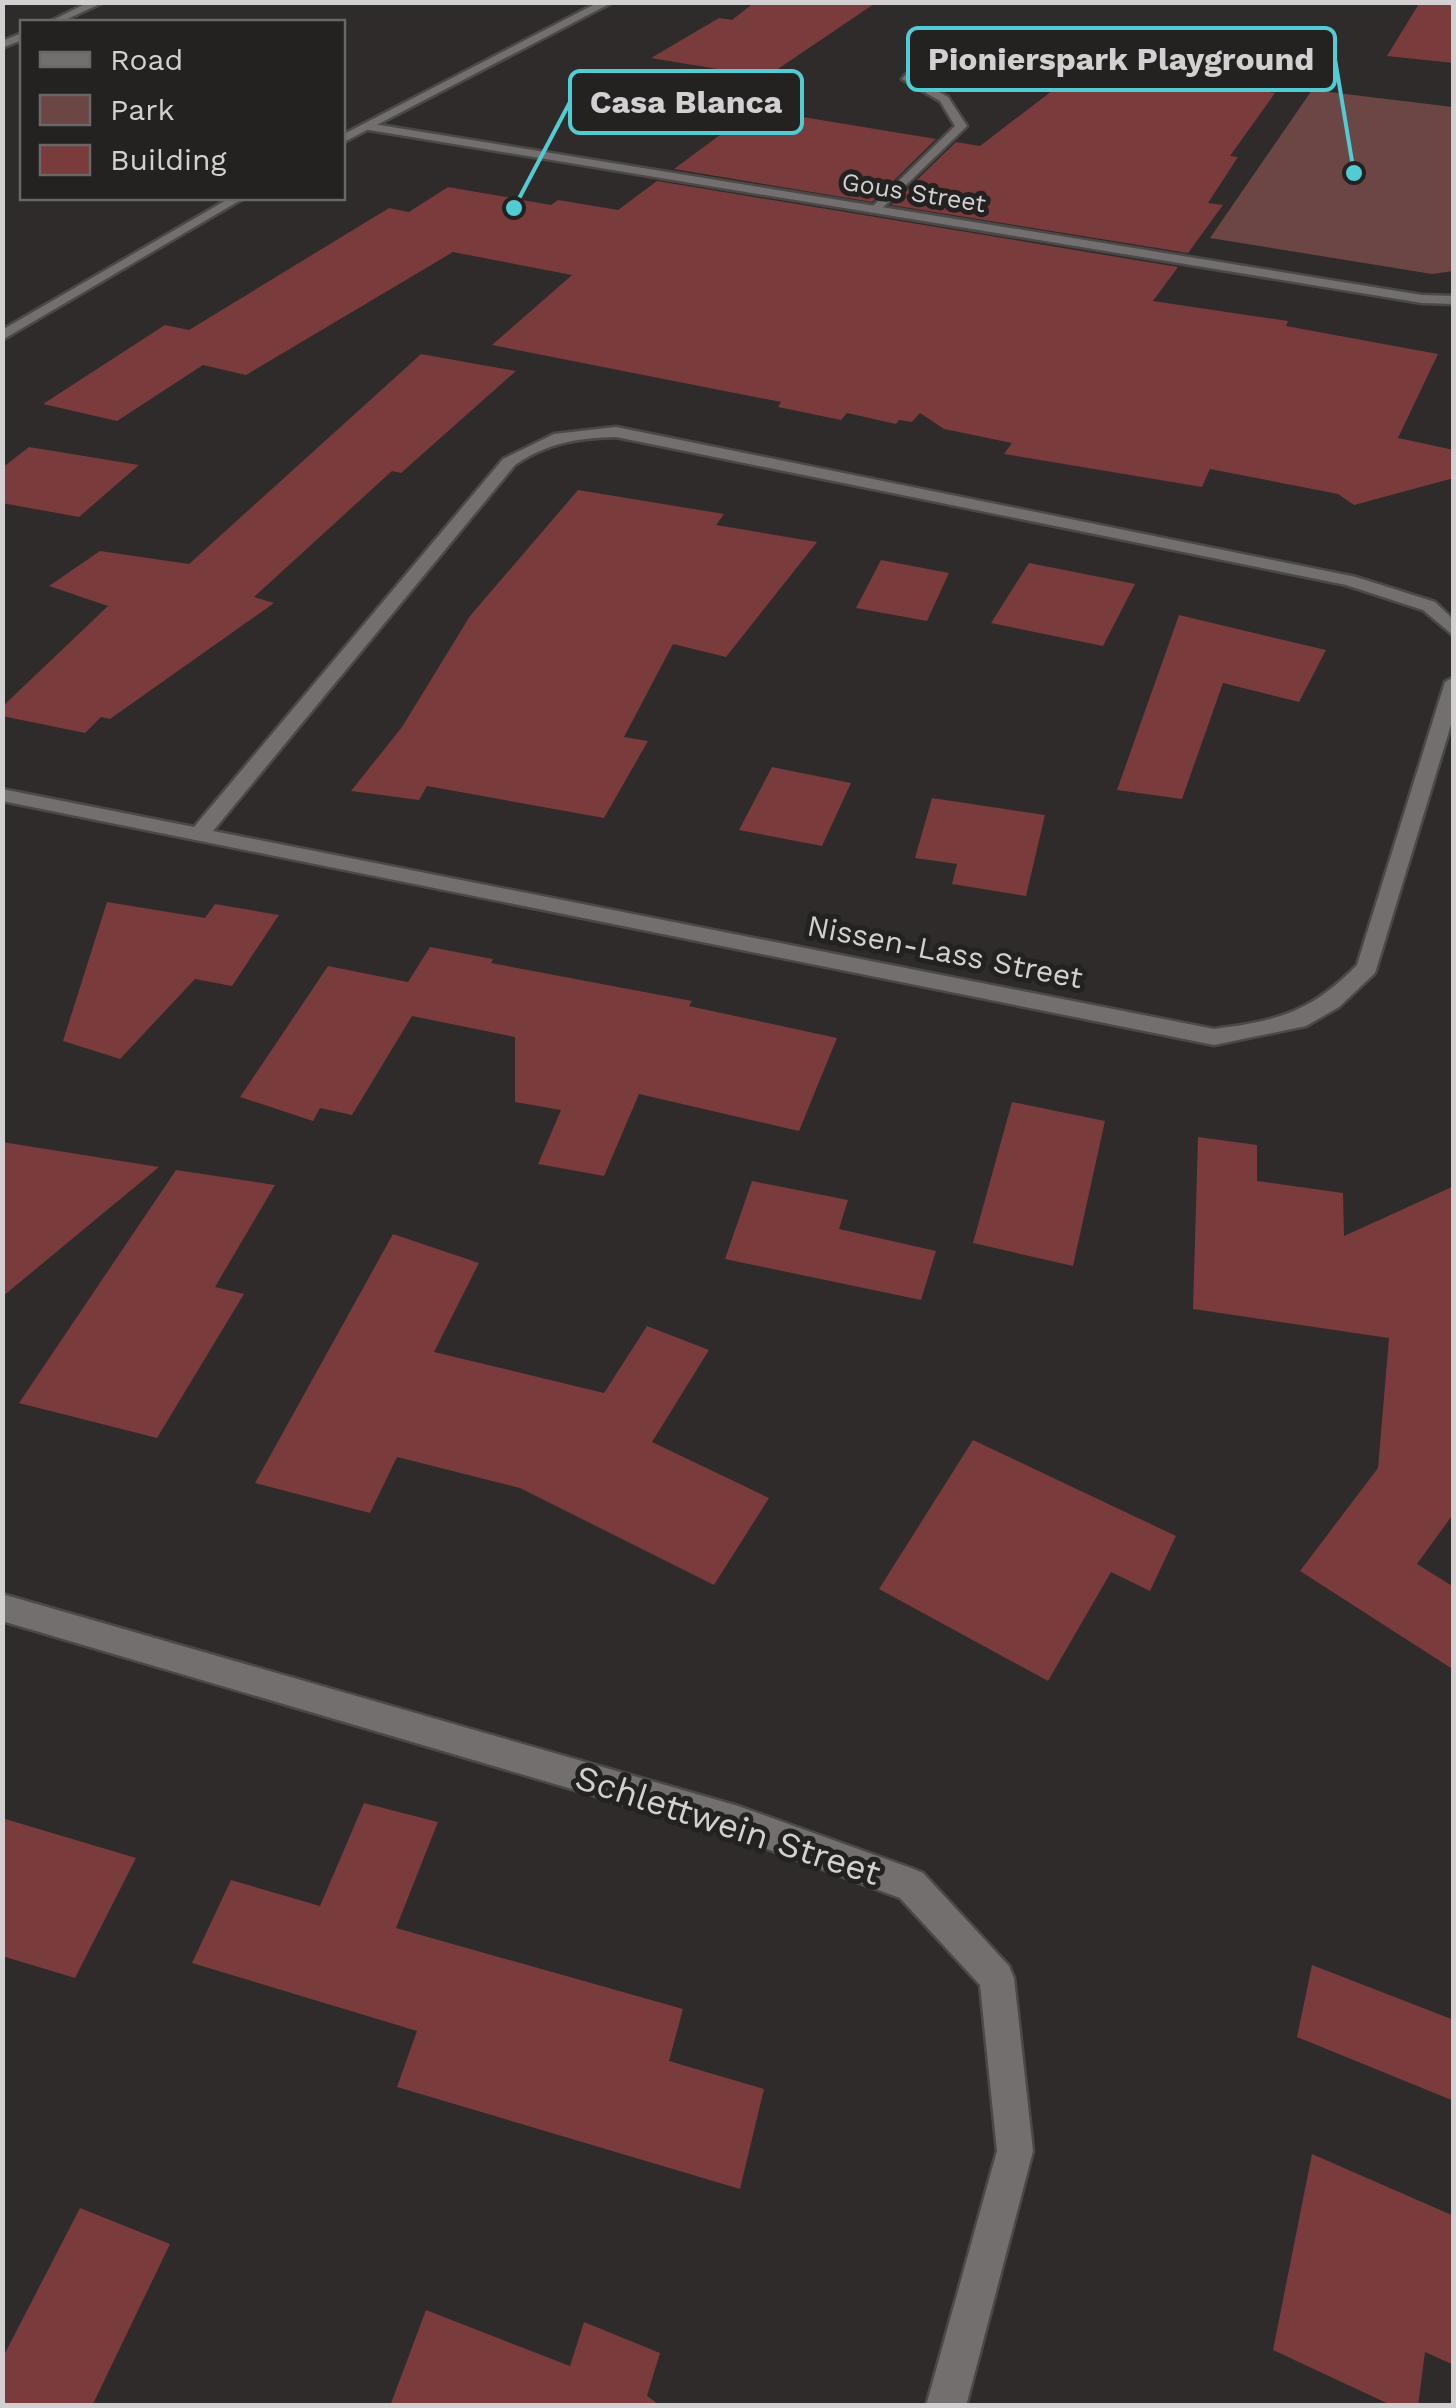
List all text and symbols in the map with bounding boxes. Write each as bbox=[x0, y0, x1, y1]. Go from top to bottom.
legend bbox=[20, 20, 345, 200]
callout: Pionierspark Playground bbox=[908, 28, 1335, 90]
text: Pionierspark Playground bbox=[928, 40, 1314, 78]
text: Road bbox=[110, 42, 183, 77]
callout: Casa Blanca bbox=[570, 71, 802, 133]
text: Casa Blanca bbox=[590, 83, 783, 121]
text: Park bbox=[110, 92, 175, 127]
text: Building bbox=[110, 142, 227, 177]
street label: Gous Street bbox=[840, 167, 989, 218]
street label: Nissen-Lass Street bbox=[804, 908, 1086, 995]
street label: Schlettwein Street bbox=[570, 1756, 886, 1894]

